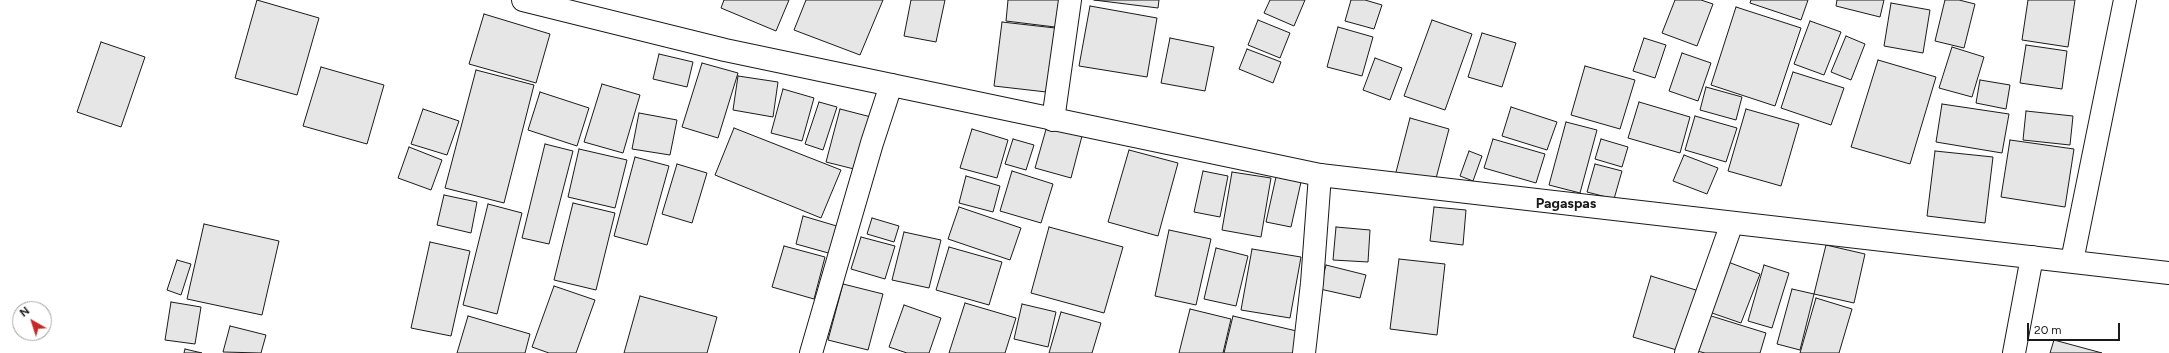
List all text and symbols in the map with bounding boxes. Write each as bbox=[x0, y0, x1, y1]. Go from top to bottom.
district label: Pagaspas bbox=[1536, 196, 1596, 212]
north arrow bbox=[12, 301, 52, 341]
text: N bbox=[17, 304, 32, 320]
scale bar bbox=[2029, 315, 2122, 341]
text: 20 m bbox=[2034, 323, 2062, 337]

